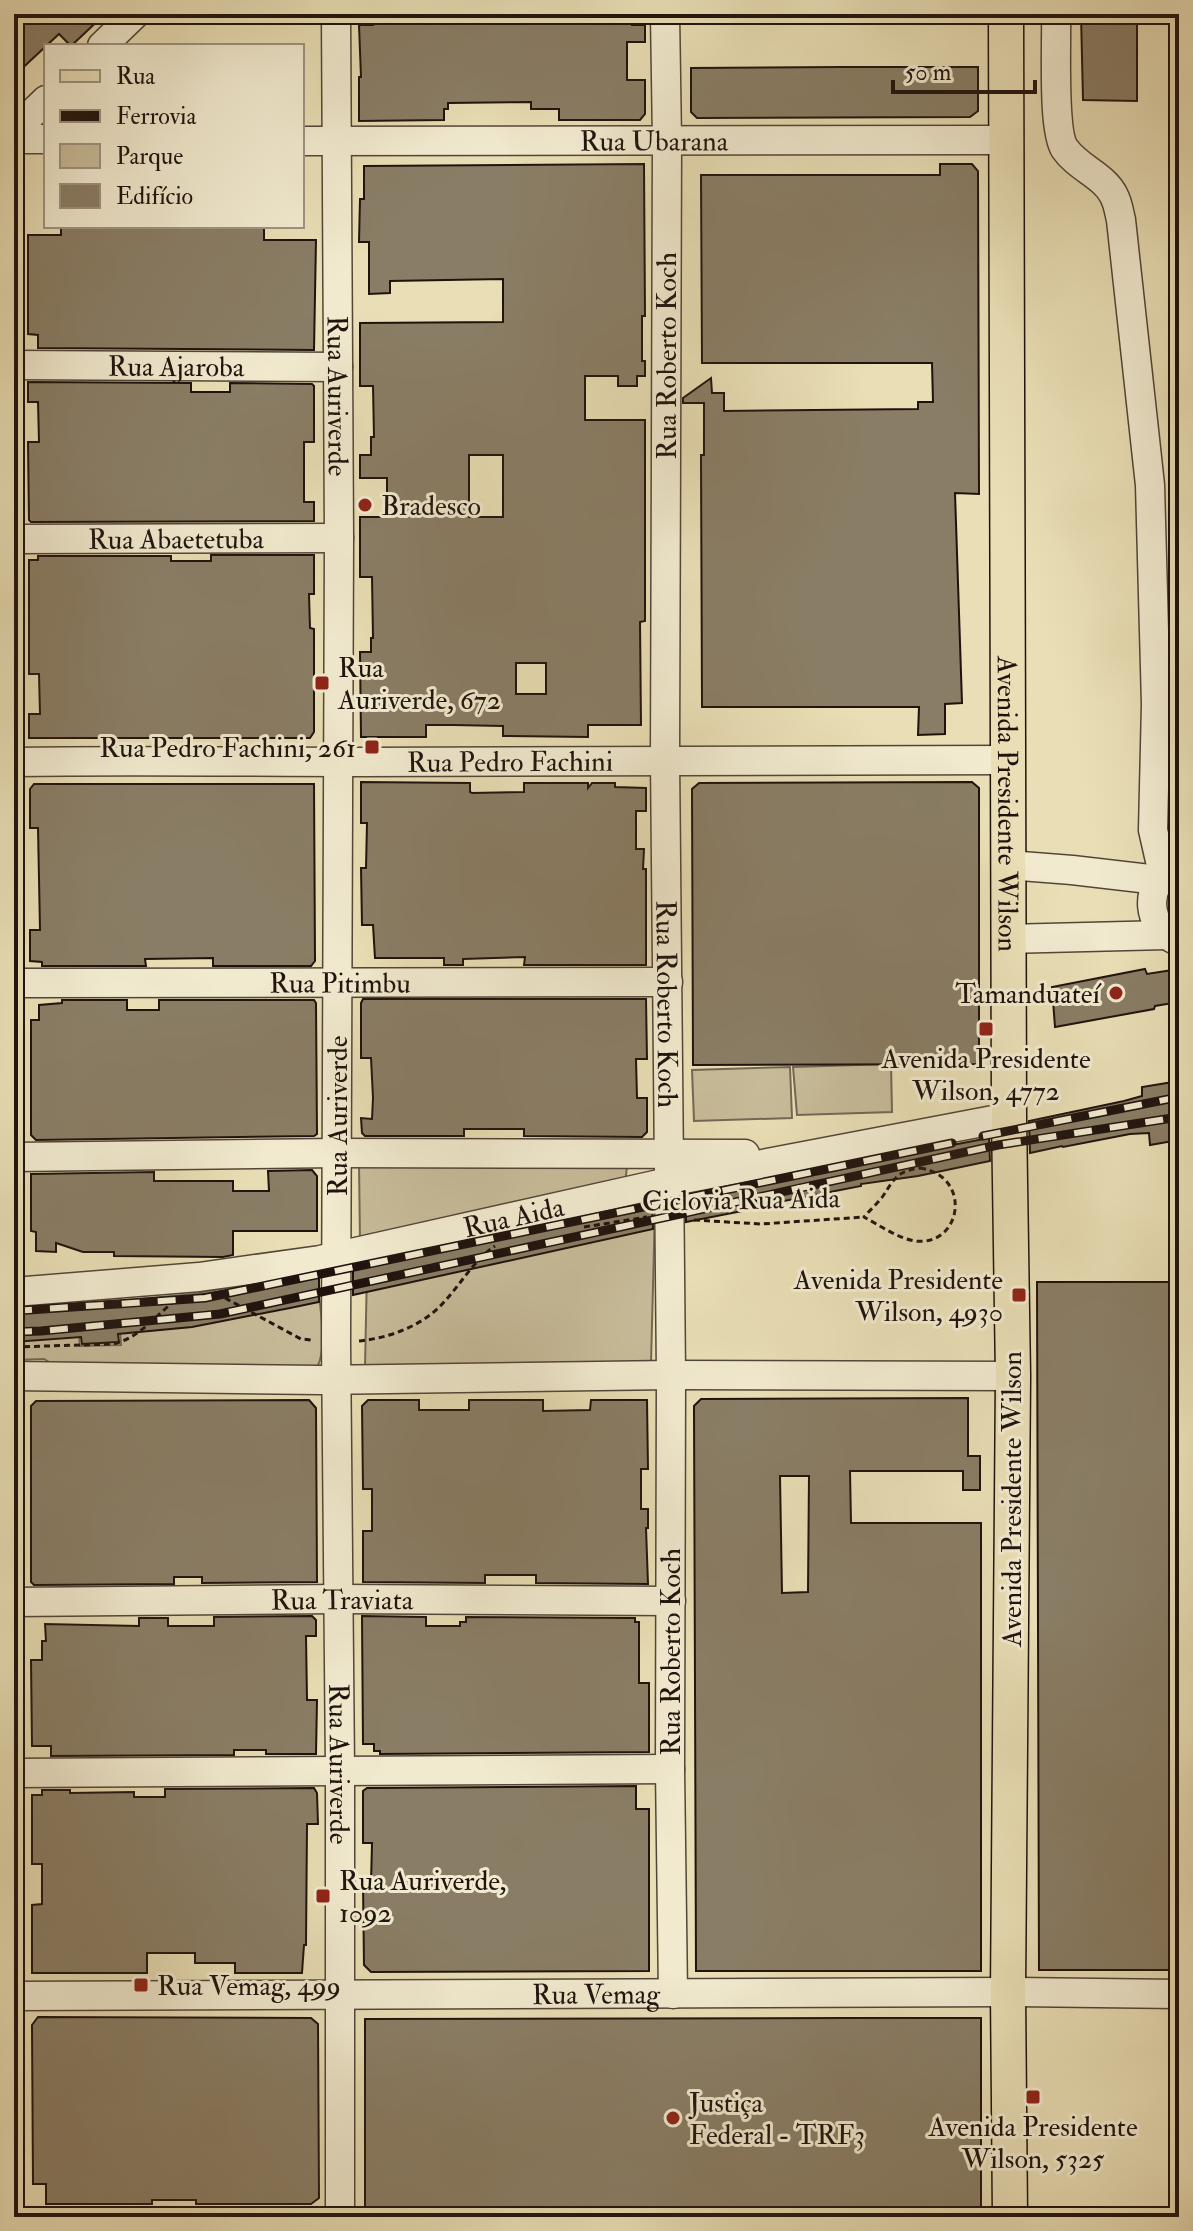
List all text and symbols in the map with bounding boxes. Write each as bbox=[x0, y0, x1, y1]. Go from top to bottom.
legend bbox=[44, 44, 304, 228]
scale bar bbox=[893, 44, 1035, 94]
text: 50 m bbox=[905, 57, 952, 88]
text: Rua bbox=[116, 61, 156, 92]
text: Ferrovia bbox=[116, 101, 197, 132]
street label: Rua Ubarana bbox=[580, 124, 729, 160]
text: Parque bbox=[116, 141, 183, 172]
text: Edifício bbox=[116, 181, 193, 212]
street label: Rua Roberto Koch bbox=[650, 252, 685, 460]
street label: Rua Auriverde bbox=[319, 315, 355, 477]
street label: Rua Ajaroba bbox=[108, 350, 245, 385]
place label: Bradesco bbox=[381, 489, 481, 524]
marker: Bradesco bbox=[356, 496, 374, 514]
street label: Rua Abaetetuba bbox=[88, 522, 265, 558]
place label: Rua Auriverde, 672 bbox=[337, 651, 501, 718]
street label: Avenida Presidente Wilson bbox=[989, 655, 1025, 952]
marker: Rua Auriverde, 672 bbox=[313, 674, 331, 692]
place label: Rua Pedro Fachini, 261 bbox=[99, 731, 356, 766]
marker: Rua Pedro Fachini, 261 bbox=[363, 738, 381, 756]
street label: Rua Pedro Fachini bbox=[407, 745, 613, 781]
street label: Rua Roberto Koch bbox=[647, 900, 684, 1108]
street label: Rua Pitimbu bbox=[269, 966, 411, 1002]
place label: Tamanduateí bbox=[955, 977, 1103, 1012]
marker: Tamanduateí bbox=[1107, 984, 1125, 1002]
marker: Avenida Presidente Wilson, 4772 bbox=[977, 1020, 995, 1038]
street label: Rua Auriverde bbox=[321, 1035, 356, 1196]
place label: Avenida Presidente Wilson, 4772 bbox=[880, 1042, 1091, 1109]
street label: Ciclovia Rua Aida bbox=[642, 1181, 841, 1220]
street label: Rua Aida bbox=[460, 1190, 568, 1246]
place label: Avenida Presidente Wilson, 4930 bbox=[793, 1263, 1003, 1330]
marker: Avenida Presidente Wilson, 4930 bbox=[1010, 1286, 1028, 1304]
street label: Avenida Presidente Wilson bbox=[995, 1351, 1030, 1648]
street label: Rua Roberto Koch bbox=[654, 1548, 689, 1756]
street label: Rua Traviata bbox=[271, 1583, 414, 1619]
street label: Rua Auriverde bbox=[320, 1683, 356, 1845]
place label: Rua Auriverde, 1092 bbox=[339, 1864, 507, 1931]
marker: Rua Auriverde, 1092 bbox=[314, 1887, 332, 1905]
place label: Rua Vemag, 499 bbox=[157, 1969, 341, 2004]
marker: Rua Vemag, 499 bbox=[132, 1976, 150, 1994]
street label: Rua Vemag bbox=[532, 1977, 661, 2013]
place label: Justiça Federal - TRF3 bbox=[688, 2086, 865, 2153]
marker: Avenida Presidente Wilson, 5325 bbox=[1024, 2088, 1042, 2106]
marker: Justiça Federal - TRF3 bbox=[664, 2109, 682, 2127]
place label: Avenida Presidente Wilson, 5325 bbox=[927, 2110, 1138, 2177]

